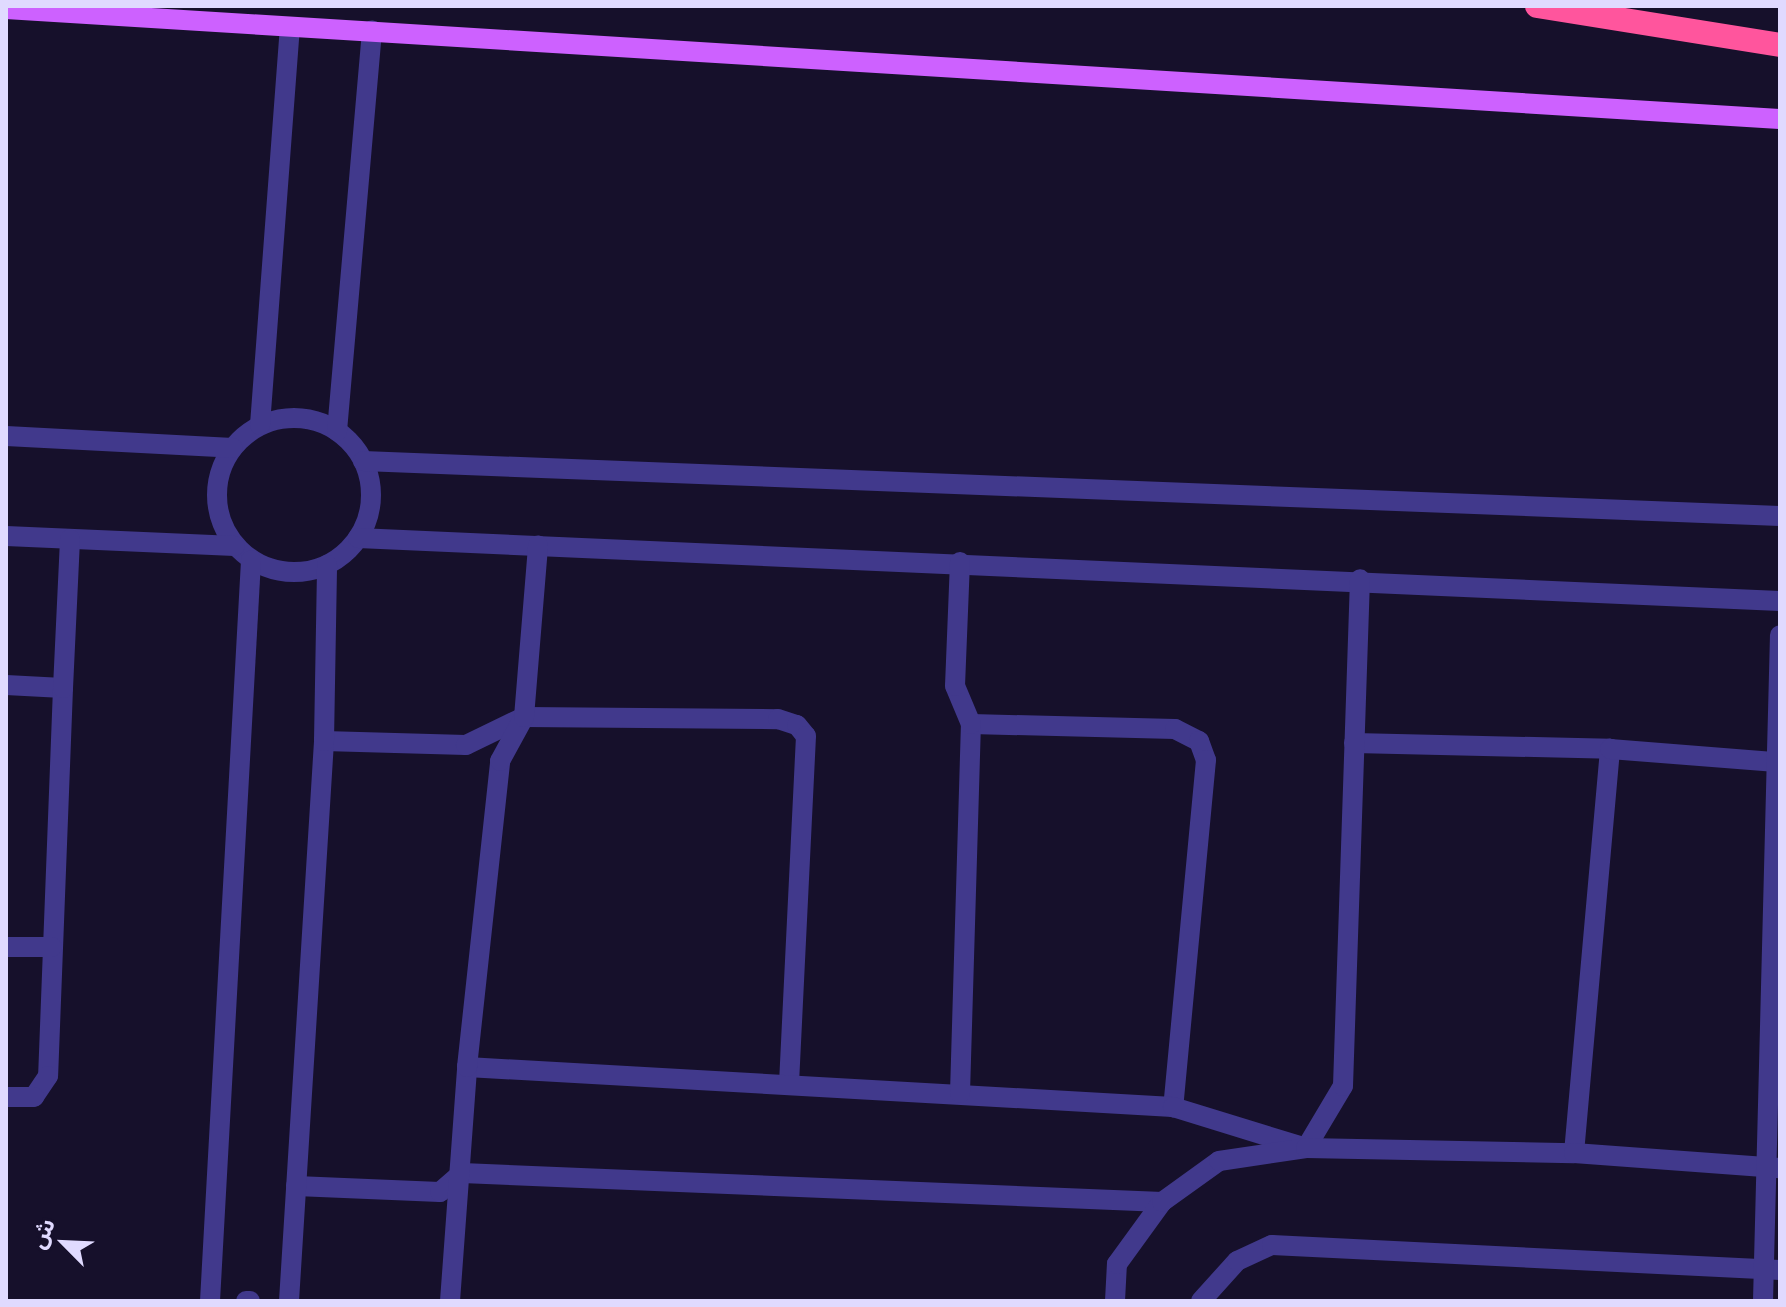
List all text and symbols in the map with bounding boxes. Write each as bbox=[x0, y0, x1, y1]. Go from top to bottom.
north arrow bbox=[24, 1203, 104, 1283]
text: ش bbox=[22, 1213, 61, 1253]

